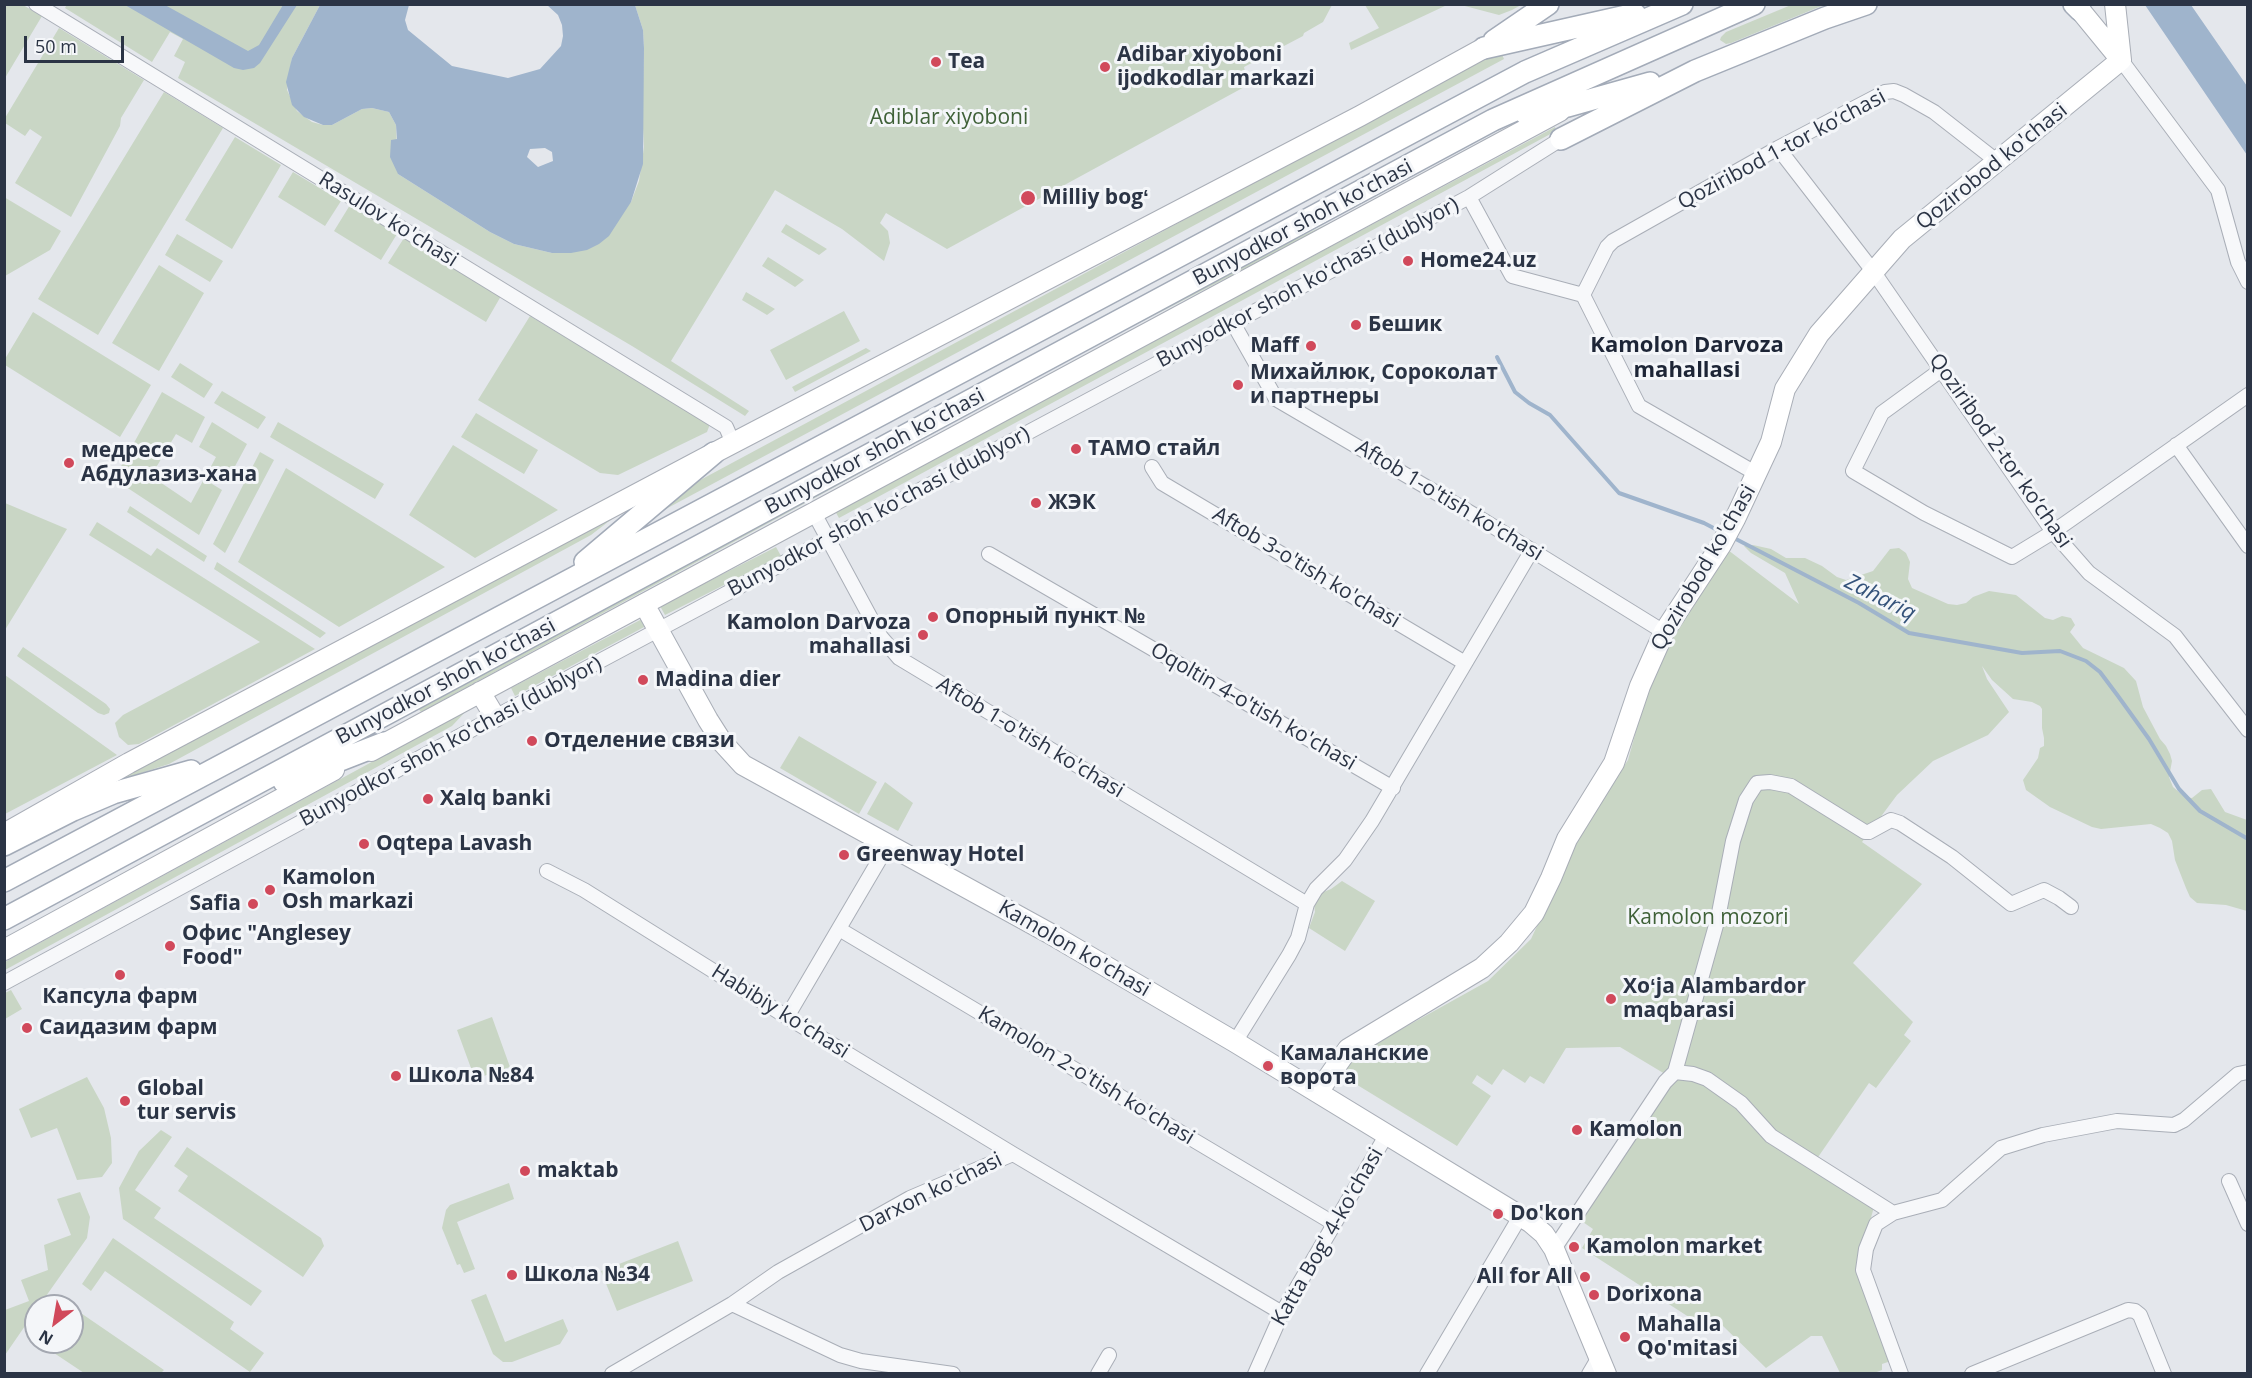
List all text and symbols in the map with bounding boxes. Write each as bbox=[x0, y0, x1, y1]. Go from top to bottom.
scale bar bbox=[27, 24, 128, 62]
text: 50 m bbox=[35, 34, 77, 58]
place label: Adibar xiyoboni ijodkodlar markazi bbox=[1117, 42, 1315, 92]
place label: Tea bbox=[948, 49, 985, 75]
marker: Tea bbox=[929, 55, 943, 69]
marker: Adibar xiyoboni ijodkodlar markazi bbox=[1098, 60, 1112, 74]
street label: Qoziribod 1-tor ko‘chasi bbox=[1674, 84, 1890, 216]
street label: Qozirobod ko'chasi bbox=[1911, 98, 2073, 236]
park label: Adiblar xiyoboni bbox=[870, 105, 1028, 131]
street label: Bunyodkor shoh ko'chasi bbox=[1189, 154, 1417, 292]
street label: Rasulov ko'chasi bbox=[314, 167, 462, 273]
place label: Milliy bogʻ bbox=[1042, 185, 1149, 211]
marker: Milliy bogʻ bbox=[1019, 189, 1037, 207]
street label: Bunyodkor shoh koʻchasi (dublyor) bbox=[1153, 192, 1463, 374]
place label: Home24.uz bbox=[1420, 248, 1536, 274]
marker: Home24.uz bbox=[1401, 254, 1415, 268]
place label: Бешик bbox=[1368, 312, 1442, 338]
marker: Бешик bbox=[1349, 318, 1363, 332]
place label: Maff bbox=[1250, 333, 1299, 359]
district label: Kamolon Darvoza mahallasi bbox=[1590, 333, 1784, 384]
marker: Maff bbox=[1304, 339, 1318, 353]
street label: Qoziribod 2-tor ko‘chasi bbox=[1923, 349, 2077, 553]
place label: Михайлюк, Сороколат и партнеры bbox=[1250, 360, 1498, 410]
marker: Михайлюк, Сороколат и партнеры bbox=[1231, 378, 1245, 392]
street label: Bunyodkor shoh ko'chasi bbox=[761, 383, 989, 521]
street label: Bunyodkor shoh koʻchasi (dublyor) bbox=[724, 421, 1034, 603]
street label: Aftob 1-o'tish ko'chasi bbox=[1351, 435, 1547, 567]
place label: ТАМО стайл bbox=[1088, 436, 1220, 462]
place label: медресе Абдулазиз-хана bbox=[81, 438, 257, 488]
marker: ТАМО стайл bbox=[1069, 442, 1083, 456]
marker: медресе Абдулазиз-хана bbox=[62, 456, 76, 470]
street label: Qozirobod ko'chasi bbox=[1646, 481, 1762, 655]
place label: ЖЭК bbox=[1048, 490, 1096, 516]
marker: ЖЭК bbox=[1029, 496, 1043, 510]
street label: Aftob 3-o'tish ko'chasi bbox=[1208, 502, 1404, 634]
water label: Zahariq bbox=[1840, 569, 1920, 627]
place label: Опорный пункт № bbox=[945, 604, 1145, 630]
place label: Kamolon Darvoza mahallasi bbox=[726, 610, 911, 660]
marker: Опорный пункт № bbox=[926, 610, 940, 624]
street label: Bunyodkor shoh ko'chasi bbox=[332, 613, 560, 751]
marker: Kamolon Darvoza mahallasi bbox=[916, 628, 930, 642]
street label: Oqoltin 4-o'tish ko'chasi bbox=[1146, 638, 1360, 776]
street label: Bunyodkor shoh koʻchasi (dublyor) bbox=[296, 651, 606, 833]
place label: Madina dier bbox=[655, 667, 781, 693]
street label: Aftob 1-o'tish ko'chasi bbox=[932, 672, 1128, 804]
marker: Madina dier bbox=[636, 673, 650, 687]
place label: Отделение связи bbox=[544, 728, 735, 754]
marker: Отделение связи bbox=[525, 734, 539, 748]
place label: Xalq banki bbox=[440, 786, 551, 812]
marker: Xalq banki bbox=[421, 792, 435, 806]
place label: Oqtepa Lavash bbox=[376, 831, 532, 857]
marker: Oqtepa Lavash bbox=[357, 837, 371, 851]
place label: Greenway Hotel bbox=[856, 842, 1024, 868]
marker: Greenway Hotel bbox=[837, 848, 851, 862]
place label: Kamolon Osh markazi bbox=[282, 865, 414, 915]
marker: Kamolon Osh markazi bbox=[263, 883, 277, 897]
place label: Safia bbox=[190, 891, 241, 917]
street label: Kamolon ko'chasi bbox=[994, 895, 1154, 1003]
marker: Safia bbox=[246, 897, 260, 911]
park label: Kamolon mozori bbox=[1627, 905, 1789, 931]
place label: Офис "Anglesey Food" bbox=[182, 921, 351, 971]
marker: Офис "Anglesey Food" bbox=[163, 939, 177, 953]
street label: Habibiy koʻchasi bbox=[706, 960, 854, 1064]
marker: Капсула фарм bbox=[113, 968, 127, 982]
place label: Xoʻja Alambardor maqbarasi bbox=[1623, 974, 1806, 1024]
place label: Капсула фарм bbox=[42, 984, 198, 1010]
marker: Xoʻja Alambardor maqbarasi bbox=[1604, 992, 1618, 1006]
street label: Kamolon 2-o'tish ko'chasi bbox=[973, 1001, 1199, 1151]
place label: Саидазим фарм bbox=[39, 1015, 218, 1041]
marker: Саидазим фарм bbox=[20, 1021, 34, 1035]
place label: Камаланские ворота bbox=[1280, 1041, 1429, 1091]
marker: Камаланские ворота bbox=[1261, 1059, 1275, 1073]
place label: Школа №84 bbox=[408, 1063, 534, 1089]
marker: Школа №84 bbox=[389, 1069, 403, 1083]
place label: Global tur servis bbox=[137, 1076, 236, 1126]
marker: Global tur servis bbox=[118, 1094, 132, 1108]
place label: Kamolon bbox=[1589, 1117, 1682, 1143]
marker: Kamolon bbox=[1570, 1123, 1584, 1137]
street label: Katta Bog' 4-ko'chasi bbox=[1267, 1144, 1389, 1330]
street label: Darxon ko'chasi bbox=[856, 1148, 1006, 1238]
place label: maktab bbox=[537, 1158, 618, 1184]
marker: maktab bbox=[518, 1164, 532, 1178]
place label: Do'kon bbox=[1510, 1201, 1584, 1227]
marker: Do'kon bbox=[1491, 1207, 1505, 1221]
place label: Kamolon market bbox=[1586, 1234, 1762, 1260]
marker: Kamolon market bbox=[1567, 1240, 1581, 1254]
place label: Школа №34 bbox=[524, 1262, 650, 1288]
place label: All for All bbox=[1477, 1264, 1573, 1290]
marker: Школа №34 bbox=[505, 1268, 519, 1282]
marker: All for All bbox=[1578, 1270, 1592, 1284]
place label: Dorixona bbox=[1606, 1282, 1702, 1308]
marker: Dorixona bbox=[1587, 1288, 1601, 1302]
north arrow bbox=[24, 1294, 84, 1354]
place label: Mahalla Qo'mitasi bbox=[1637, 1312, 1738, 1362]
text: N bbox=[35, 1325, 57, 1350]
marker: Mahalla Qo'mitasi bbox=[1618, 1330, 1632, 1344]

